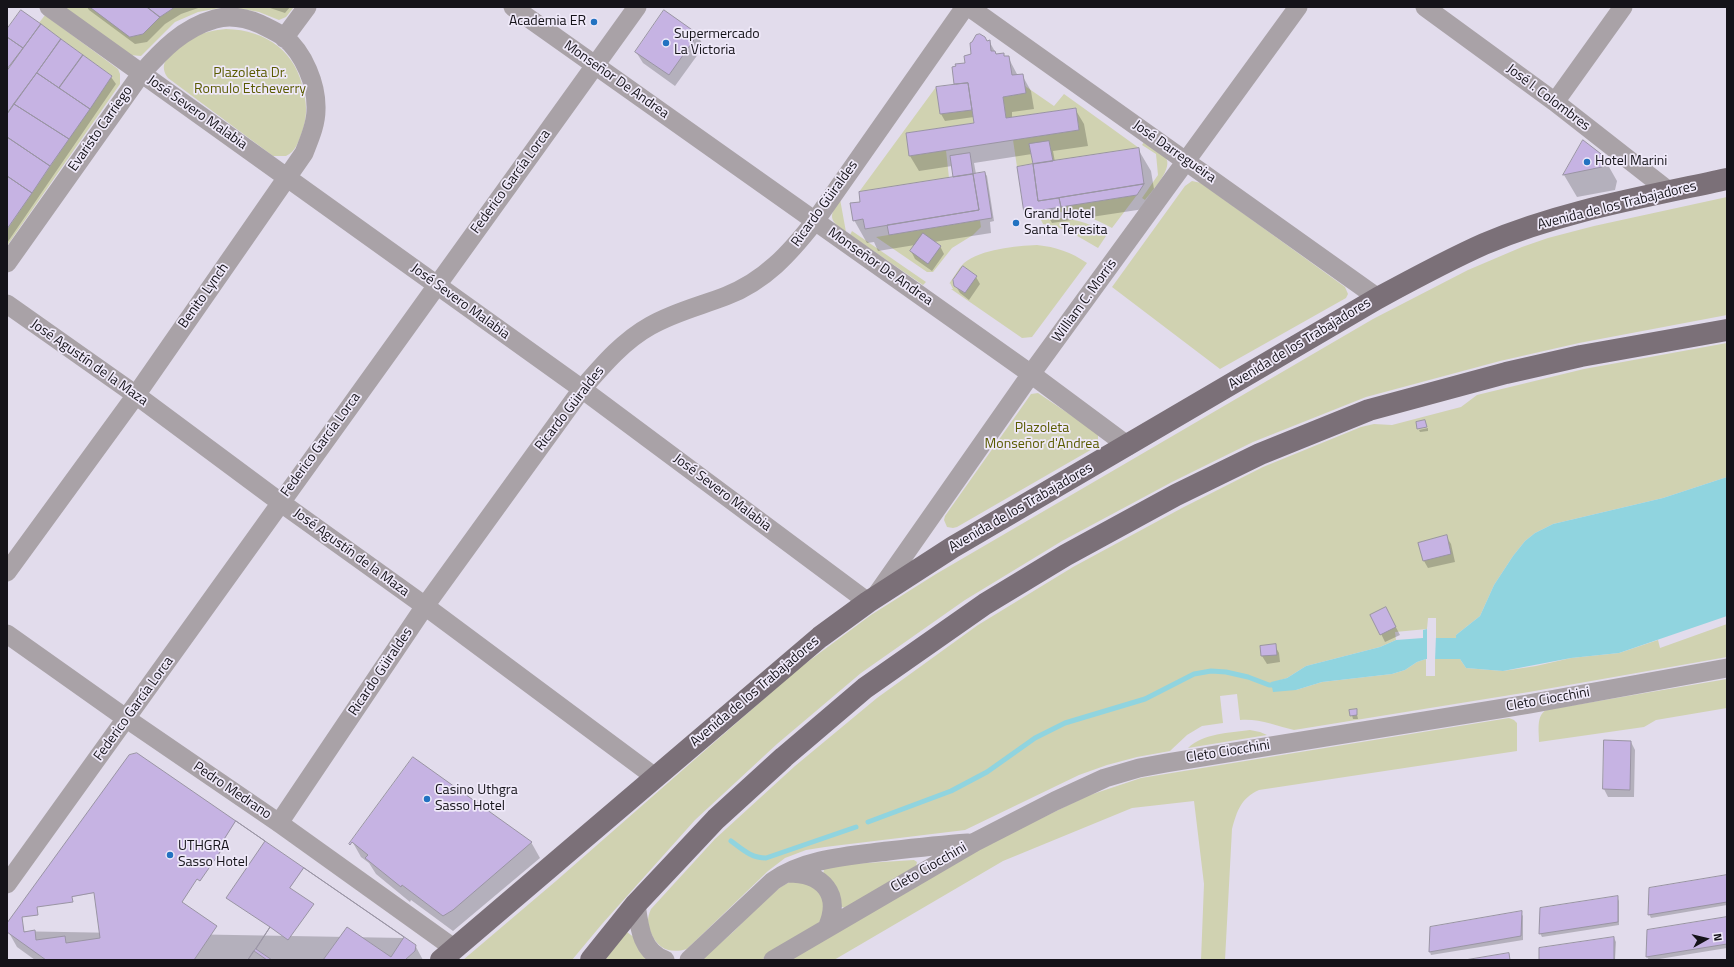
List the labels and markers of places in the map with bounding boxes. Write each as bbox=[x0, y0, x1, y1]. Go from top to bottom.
place label: Academia ER bbox=[509, 14, 586, 30]
marker: Academia ER bbox=[589, 17, 599, 27]
place label: Supermercado La Victoria bbox=[674, 27, 760, 60]
marker: Supermercado La Victoria bbox=[661, 38, 671, 48]
place label: Hotel Marini bbox=[1595, 154, 1667, 170]
marker: Hotel Marini bbox=[1582, 157, 1592, 167]
place label: Grand Hotel Santa Teresita bbox=[1024, 207, 1108, 240]
marker: Grand Hotel Santa Teresita bbox=[1011, 218, 1021, 228]
place label: Casino Uthgra Sasso Hotel bbox=[435, 783, 518, 816]
marker: Casino Uthgra Sasso Hotel bbox=[422, 794, 432, 804]
place label: UTHGRA Sasso Hotel bbox=[178, 839, 248, 872]
marker: UTHGRA Sasso Hotel bbox=[165, 850, 175, 860]

